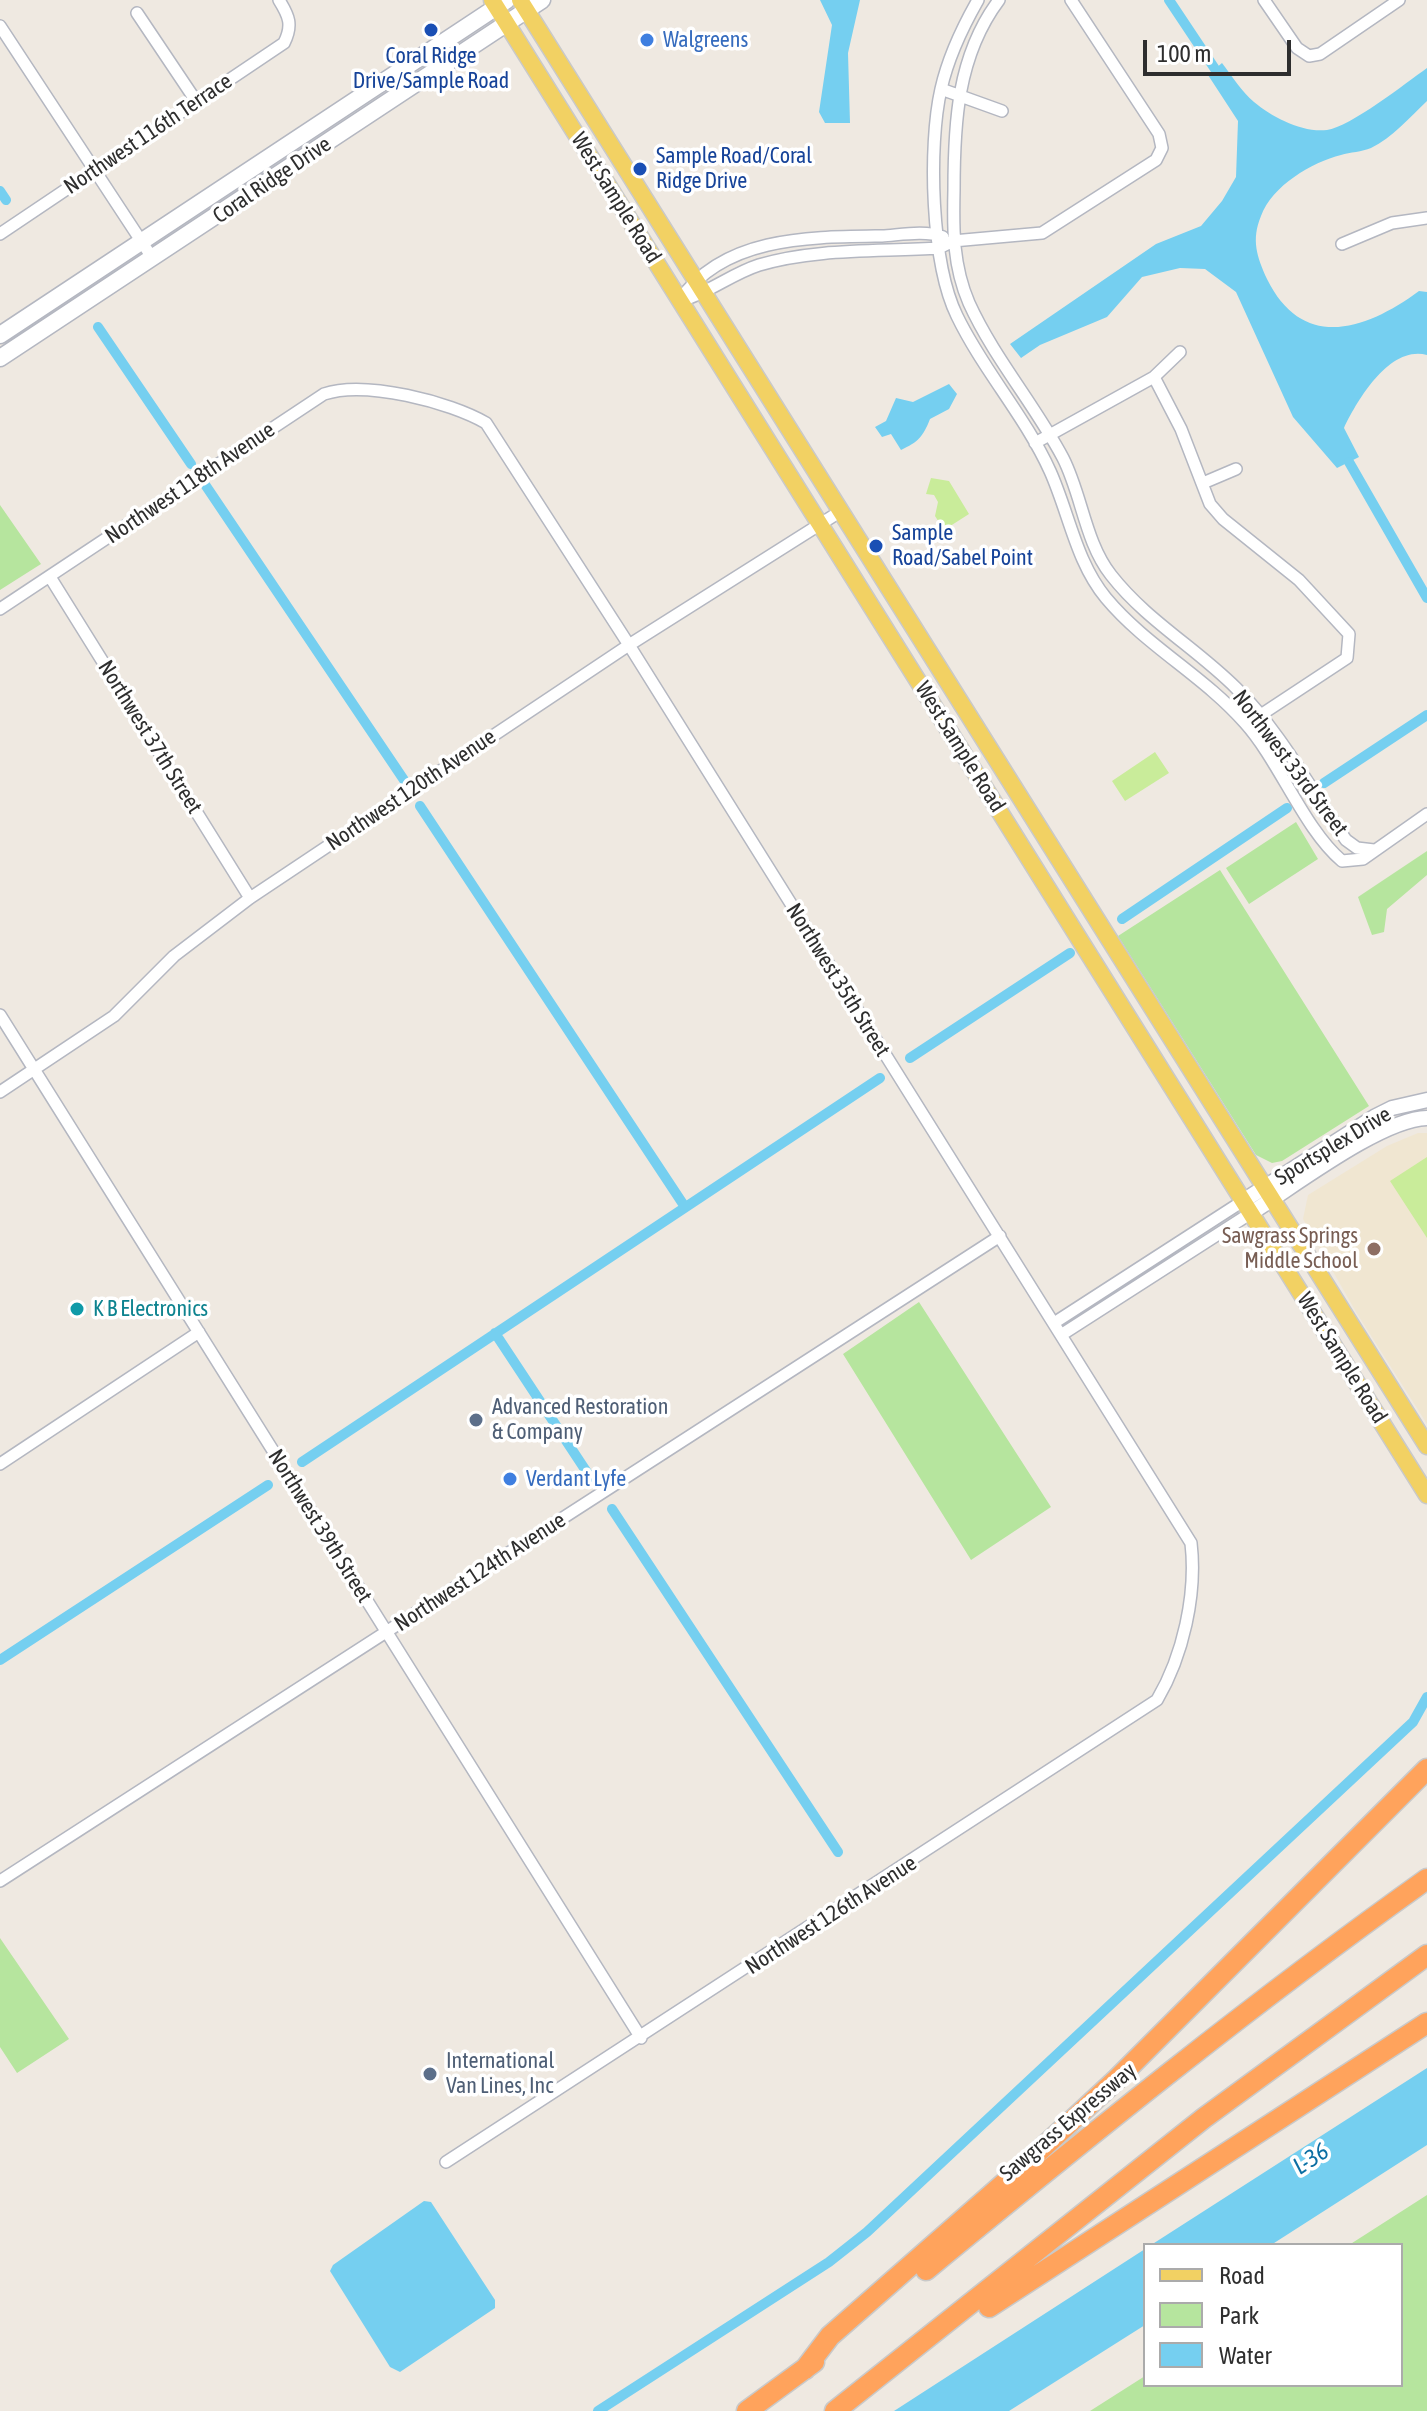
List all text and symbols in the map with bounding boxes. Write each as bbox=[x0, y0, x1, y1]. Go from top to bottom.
marker: Coral Ridge Drive/Sample Road bbox=[422, 21, 440, 39]
scale bar bbox=[1147, 24, 1295, 74]
place label: Walgreens bbox=[663, 27, 748, 53]
marker: Walgreens bbox=[638, 31, 656, 49]
text: 100 m bbox=[1157, 40, 1211, 67]
place label: Coral Ridge Drive/Sample Road bbox=[353, 43, 509, 94]
street label: Northwest 116th Terrace bbox=[59, 68, 237, 200]
street label: West Sample Road bbox=[565, 128, 667, 268]
street label: Coral Ridge Drive bbox=[208, 131, 336, 229]
place label: Sample Road/Coral Ridge Drive bbox=[656, 143, 812, 194]
marker: Sample Road/Coral Ridge Drive bbox=[631, 160, 649, 178]
street label: Northwest 118th Avenue bbox=[100, 417, 280, 549]
place label: Sample Road/Sabel Point bbox=[892, 520, 1033, 572]
marker: Sample Road/Sabel Point bbox=[867, 537, 885, 555]
street label: Northwest 37th Street bbox=[92, 656, 208, 818]
street label: West Sample Road bbox=[909, 677, 1011, 817]
street label: Northwest 33rd Street bbox=[1227, 685, 1353, 841]
street label: Northwest 120th Avenue bbox=[321, 724, 501, 856]
street label: Northwest 35th Street bbox=[780, 899, 896, 1061]
street label: Sportsplex Drive bbox=[1270, 1101, 1396, 1191]
place label: Sawgrass Springs Middle School bbox=[1222, 1223, 1358, 1274]
marker: Sawgrass Springs Middle School bbox=[1365, 1240, 1383, 1258]
street label: West Sample Road bbox=[1291, 1288, 1393, 1428]
place label: K B Electronics bbox=[93, 1296, 208, 1322]
marker: K B Electronics bbox=[68, 1300, 86, 1318]
place label: Advanced Restoration & Company bbox=[492, 1394, 668, 1446]
marker: Advanced Restoration & Company bbox=[467, 1411, 485, 1429]
street label: Northwest 39th Street bbox=[262, 1445, 378, 1607]
place label: Verdant Lyfe bbox=[526, 1466, 626, 1492]
marker: Verdant Lyfe bbox=[501, 1470, 519, 1488]
street label: Northwest 124th Avenue bbox=[390, 1507, 570, 1637]
street label: Northwest 126th Avenue bbox=[741, 1850, 921, 1980]
place label: International Van Lines, Inc bbox=[446, 2048, 554, 2100]
street label: Sawgrass Expressway bbox=[994, 2057, 1142, 2187]
marker: International Van Lines, Inc bbox=[421, 2065, 439, 2083]
water label: L-36 bbox=[1288, 2137, 1334, 2181]
legend bbox=[1143, 2243, 1403, 2387]
text: Road bbox=[1219, 2262, 1265, 2289]
text: Park bbox=[1219, 2302, 1259, 2329]
text: Water bbox=[1219, 2342, 1272, 2369]

